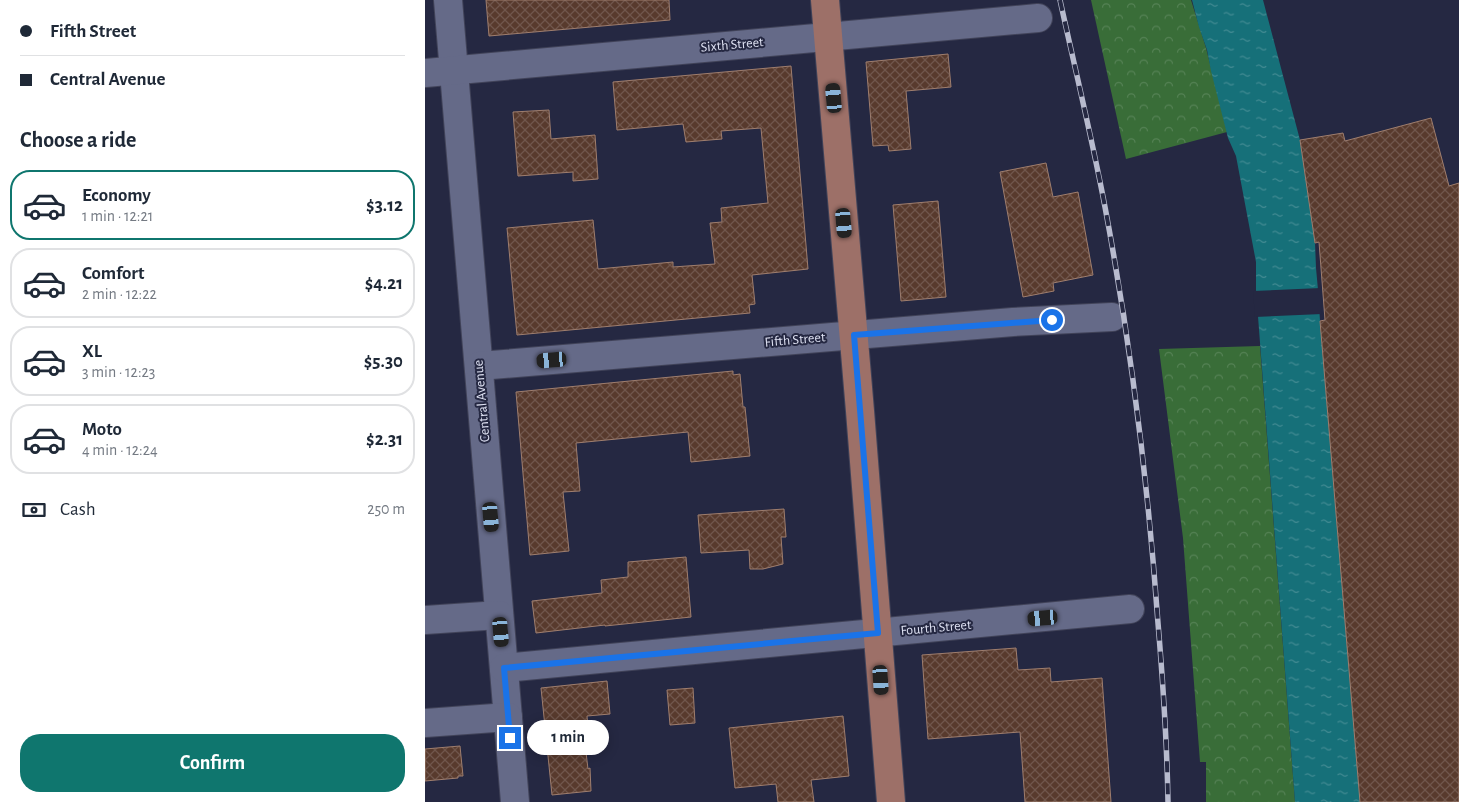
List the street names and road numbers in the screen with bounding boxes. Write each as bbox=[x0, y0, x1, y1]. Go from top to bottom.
street label: Sixth Street bbox=[700, 35, 765, 55]
street label: Fifth Street bbox=[764, 330, 826, 350]
street label: Central Avenue bbox=[471, 359, 493, 443]
street label: Fourth Street bbox=[900, 618, 972, 638]

